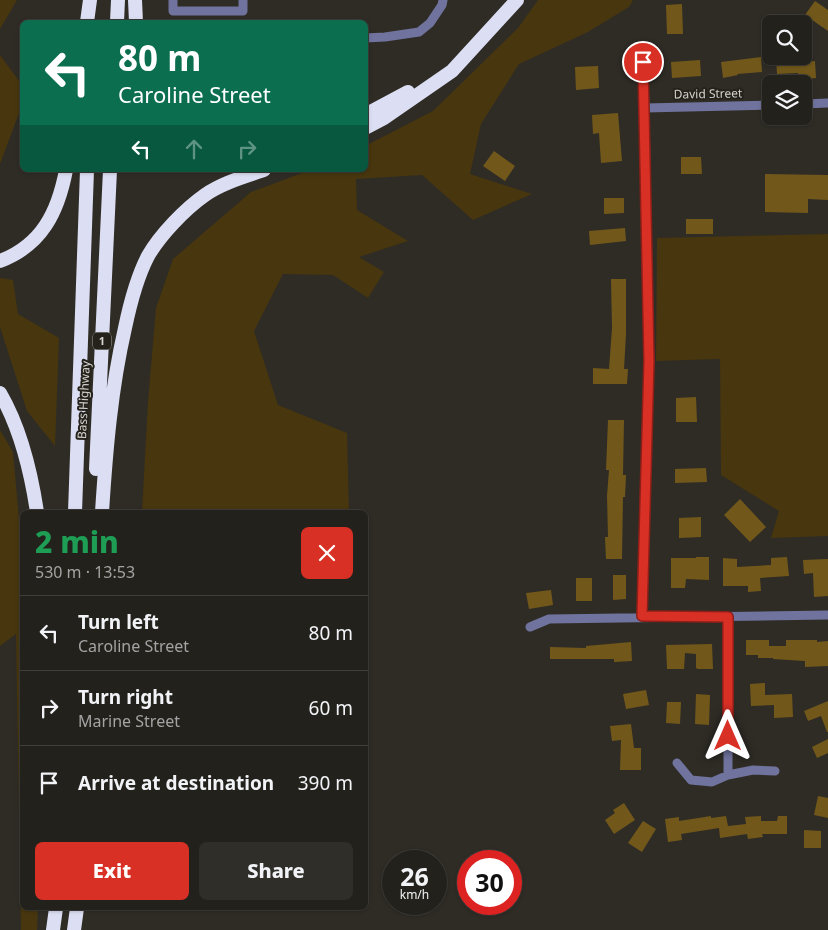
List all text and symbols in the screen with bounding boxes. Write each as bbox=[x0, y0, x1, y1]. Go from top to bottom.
map controls bbox=[762, 15, 812, 125]
button: search bbox=[762, 15, 812, 65]
text: 80 m bbox=[118, 34, 201, 81]
icon: left bbox=[35, 40, 100, 105]
pin bbox=[622, 41, 664, 83]
icon: arrive bbox=[629, 48, 657, 76]
button: layers bbox=[762, 75, 812, 125]
text: Caroline Street bbox=[118, 79, 271, 109]
street label: David Street bbox=[673, 84, 743, 103]
icon: left bbox=[127, 135, 155, 163]
icon: ahead bbox=[180, 135, 208, 163]
icon: right bbox=[233, 135, 261, 163]
road number: 1 bbox=[93, 332, 111, 350]
street label: Bass Highway bbox=[73, 360, 94, 439]
text: 2 min bbox=[35, 521, 119, 562]
button: close bbox=[301, 527, 353, 579]
text: 530 m · 13:53 bbox=[35, 561, 135, 583]
text: Turn left bbox=[78, 609, 159, 635]
icon: left bbox=[35, 619, 63, 647]
text: 80 m bbox=[309, 620, 353, 646]
text: Caroline Street bbox=[78, 635, 189, 657]
text: Turn right bbox=[78, 684, 173, 710]
icon: right bbox=[35, 694, 63, 722]
text: 60 m bbox=[309, 695, 353, 721]
position arrow bbox=[701, 709, 753, 761]
text: Marine Street bbox=[78, 710, 180, 732]
icon: arrive bbox=[35, 769, 63, 797]
text: Arrive at destination bbox=[78, 770, 274, 796]
text: 390 m bbox=[298, 770, 353, 796]
button: Exit bbox=[35, 842, 189, 900]
button: Share bbox=[199, 842, 353, 900]
speed limit sign: 30 bbox=[457, 850, 522, 915]
text: 26 bbox=[400, 859, 429, 893]
text: km/h bbox=[400, 886, 429, 903]

